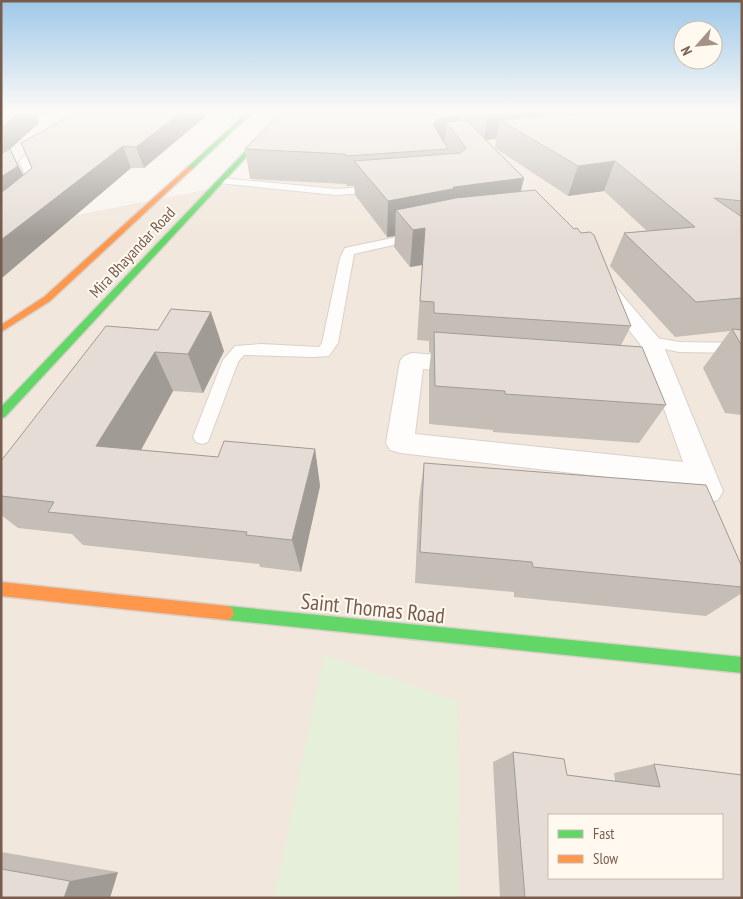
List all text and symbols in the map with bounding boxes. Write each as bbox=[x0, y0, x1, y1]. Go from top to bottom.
north arrow bbox=[673, 20, 723, 70]
text: N bbox=[677, 43, 696, 58]
street label: Mira Bhayandar Road bbox=[85, 202, 179, 301]
street label: Saint Thomas Road bbox=[300, 587, 446, 629]
legend bbox=[548, 814, 723, 879]
text: Fast bbox=[593, 824, 614, 843]
text: Slow bbox=[593, 849, 618, 868]

